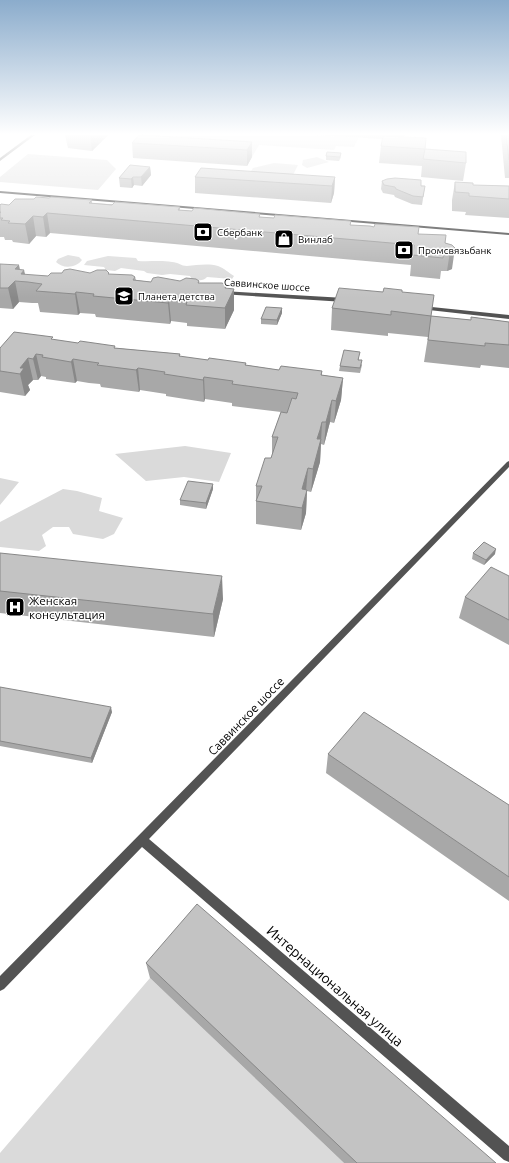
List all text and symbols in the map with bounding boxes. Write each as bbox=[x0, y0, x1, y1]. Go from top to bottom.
bank icon: Сбербанк bbox=[192, 221, 214, 243]
place label: Сбербанк bbox=[217, 227, 262, 238]
shop icon: Винлаб bbox=[273, 228, 295, 250]
place label: Винлаб bbox=[298, 234, 333, 245]
bank icon: Промсвязьбанк bbox=[393, 239, 415, 261]
place label: Промсвязьбанк bbox=[418, 245, 491, 256]
street label: Саввинское шоссе bbox=[224, 277, 310, 293]
school or university icon: Планета детства bbox=[113, 285, 135, 307]
place label: Планета детства bbox=[138, 291, 215, 302]
place label: Женская консультация bbox=[29, 594, 105, 621]
hospital icon: Женская консультация bbox=[4, 596, 26, 618]
street label: Саввинское шоссе bbox=[205, 674, 287, 758]
street label: Интернациональная улица bbox=[264, 922, 406, 1050]

